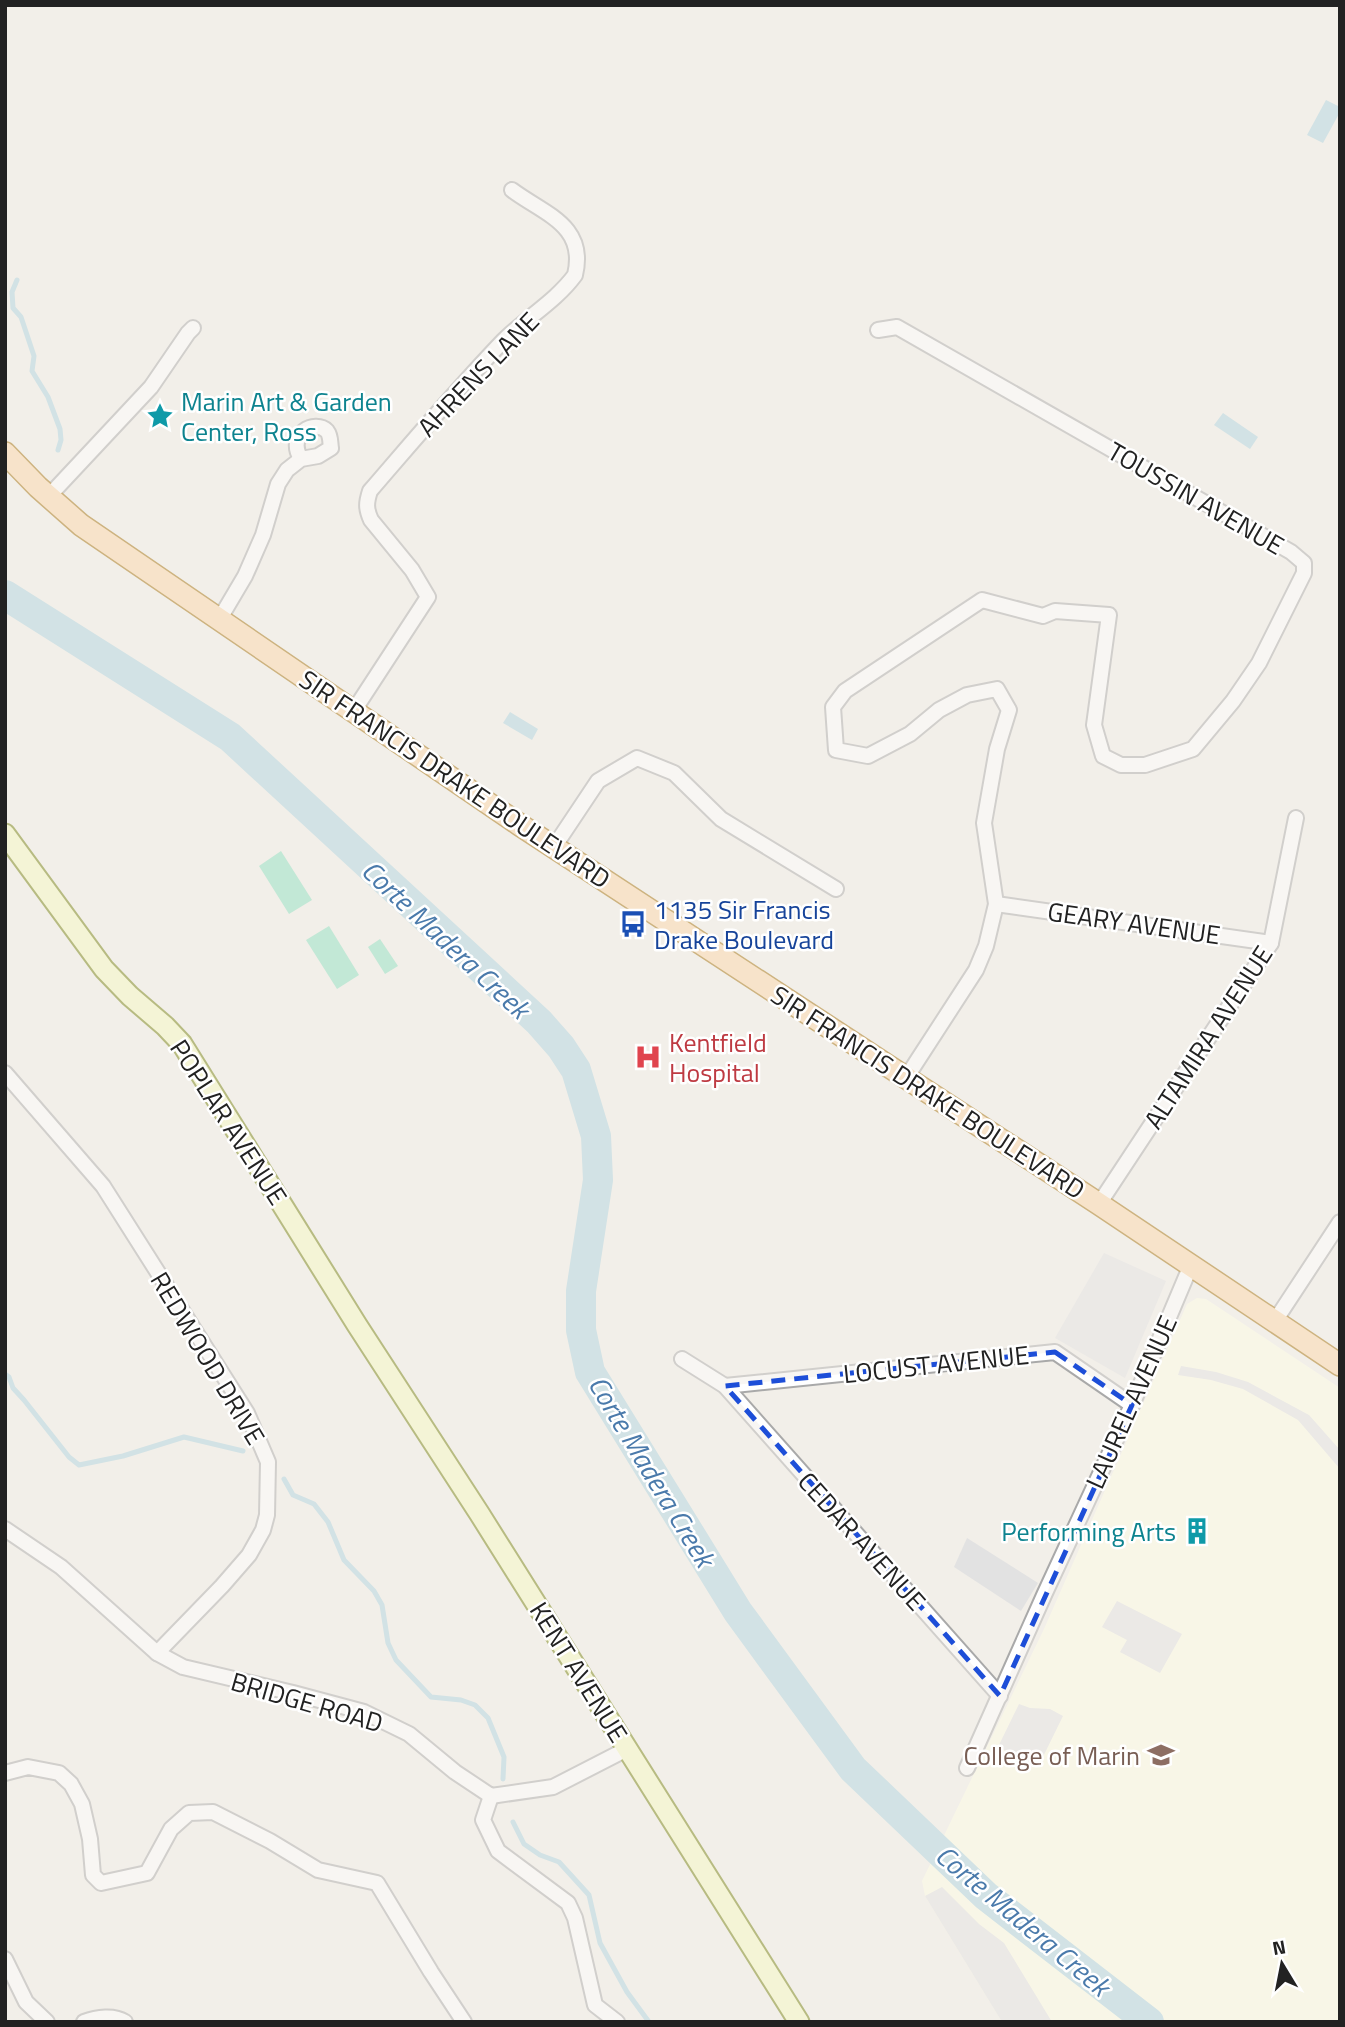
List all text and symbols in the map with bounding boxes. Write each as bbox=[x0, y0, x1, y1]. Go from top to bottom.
street label: AHRENS LANE bbox=[408, 303, 548, 445]
place label: Marin Art & Garden Center, Ross bbox=[181, 382, 392, 451]
place icon: Marin Art & Garden Center, Ross bbox=[145, 401, 175, 431]
street label: TOUSSIN AVENUE bbox=[1101, 432, 1291, 564]
street label: SIR FRANCIS DRAKE BOULEVARD bbox=[292, 660, 618, 898]
water label: Corte Madera Creek bbox=[352, 849, 542, 1031]
place label: 1135 Sir Francis Drake Boulevard bbox=[654, 890, 834, 959]
street label: GEARY AVENUE bbox=[1045, 892, 1223, 954]
bus stop icon: 1135 Sir Francis Drake Boulevard bbox=[618, 909, 648, 939]
street label: ALTAMIRA AVENUE bbox=[1134, 938, 1282, 1136]
street label: SIR FRANCIS DRAKE BOULEVARD bbox=[763, 976, 1093, 1208]
place label: Kentfield Hospital bbox=[669, 1023, 767, 1092]
street label: POPLAR AVENUE bbox=[161, 1031, 297, 1213]
hospital icon: Kentfield Hospital bbox=[633, 1042, 663, 1072]
street label: REDWOOD DRIVE bbox=[141, 1264, 275, 1452]
street label: LAUREL AVENUE bbox=[1075, 1309, 1187, 1495]
street label: LOCUST AVENUE bbox=[841, 1335, 1031, 1393]
water label: Corte Madera Creek bbox=[578, 1367, 728, 1578]
street label: CEDAR AVENUE bbox=[789, 1463, 935, 1619]
place label: Performing Arts bbox=[1001, 1512, 1176, 1551]
building icon: Performing Arts bbox=[1182, 1516, 1212, 1546]
street label: KENT AVENUE bbox=[520, 1594, 638, 1750]
street label: BRIDGE ROAD bbox=[226, 1662, 388, 1742]
place label: College of Marin bbox=[963, 1736, 1140, 1775]
school or university icon: College of Marin bbox=[1146, 1740, 1176, 1770]
water label: Corte Madera Creek bbox=[926, 1834, 1123, 2008]
north arrow bbox=[1247, 1929, 1317, 1999]
text: N bbox=[1270, 1931, 1288, 1962]

